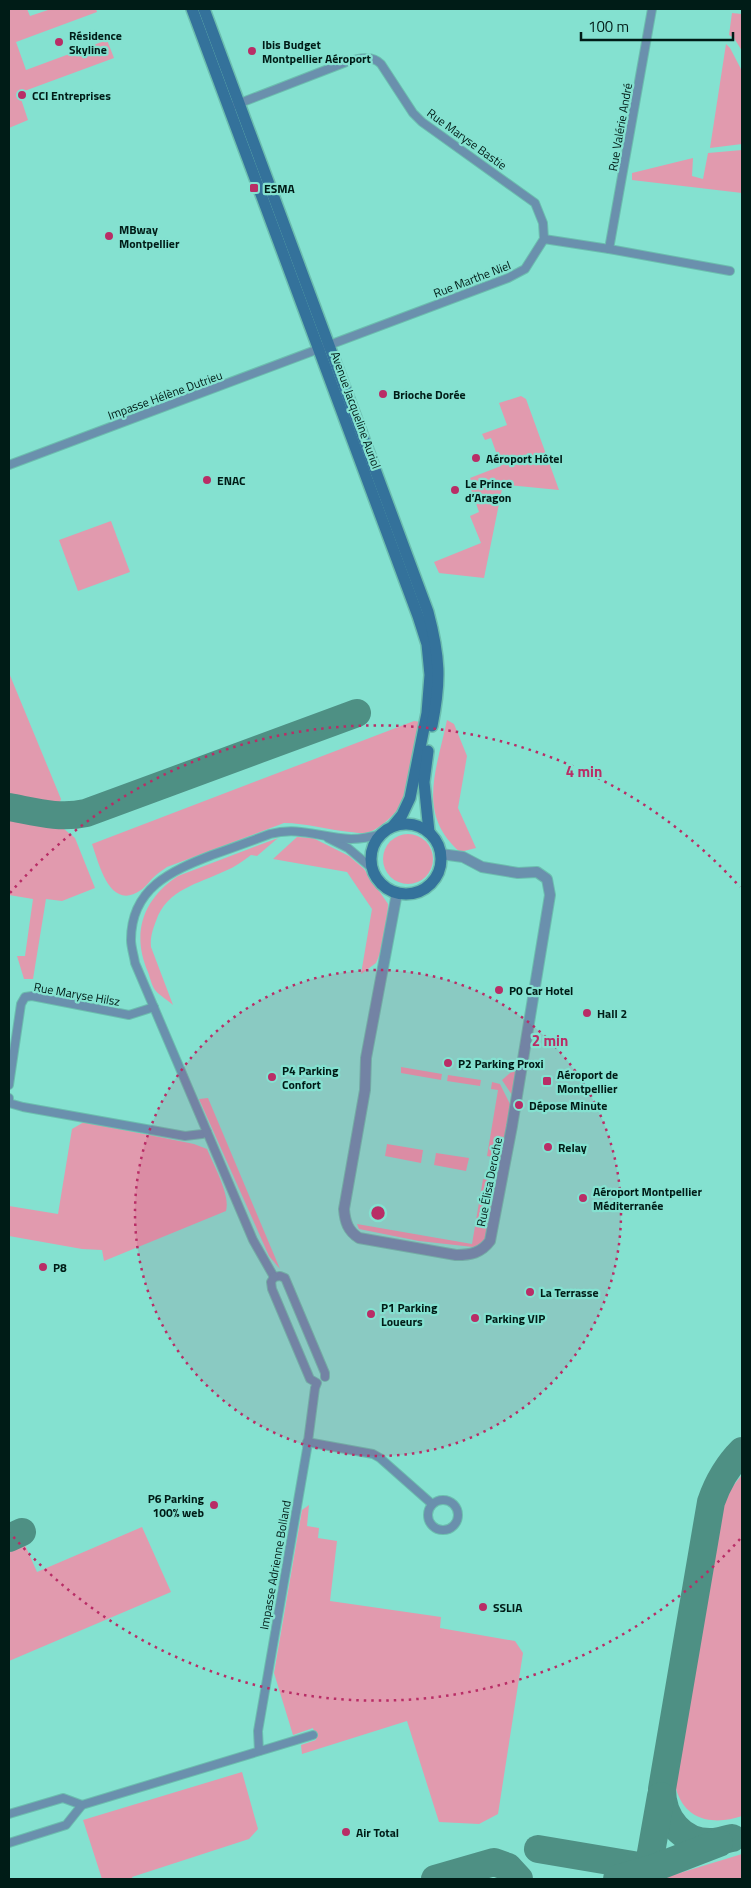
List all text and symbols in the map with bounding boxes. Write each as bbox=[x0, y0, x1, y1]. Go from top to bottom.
scale bar bbox=[581, 10, 734, 42]
text: 100 m bbox=[588, 15, 629, 38]
place label: Résidence Skyline bbox=[69, 26, 122, 59]
place label: Ibis Budget Montpellier Aéroport bbox=[262, 35, 372, 68]
marker: Résidence Skyline bbox=[53, 36, 65, 48]
marker: Ibis Budget Montpellier Aéroport bbox=[246, 45, 258, 57]
street label: Rue Valérie André bbox=[603, 81, 637, 173]
place label: CCI Entreprises bbox=[32, 86, 111, 105]
marker: CCI Entreprises bbox=[16, 89, 28, 101]
street label: Rue Maryse Bastie bbox=[423, 104, 511, 174]
place label: ESMA bbox=[264, 179, 295, 198]
marker: ESMA bbox=[248, 182, 260, 194]
place label: MBway Montpellier bbox=[119, 220, 180, 253]
marker: MBway Montpellier bbox=[103, 230, 115, 242]
street label: Rue Marthe Niel bbox=[431, 256, 513, 302]
street label: Avenue Jacqueline Auriol bbox=[326, 349, 386, 471]
street label: Impasse Hélène Dutrieu bbox=[105, 365, 225, 425]
place label: Brioche Dorée bbox=[393, 385, 466, 404]
marker: Brioche Dorée bbox=[377, 388, 389, 400]
place label: Aéroport Hôtel bbox=[486, 449, 563, 468]
marker: Aéroport Hôtel bbox=[470, 452, 482, 464]
place label: ENAC bbox=[217, 471, 246, 490]
marker: ENAC bbox=[201, 474, 213, 486]
place label: Le Prince d’Aragon bbox=[465, 474, 512, 507]
marker: Le Prince d’Aragon bbox=[449, 484, 461, 496]
text: 4 min bbox=[566, 760, 602, 783]
street label: Rue Maryse Hilsz bbox=[32, 977, 122, 1011]
place label: P0 Car Hotel bbox=[509, 981, 573, 1000]
marker: P0 Car Hotel bbox=[493, 984, 505, 996]
place label: Hall 2 bbox=[597, 1004, 627, 1023]
marker: Hall 2 bbox=[581, 1007, 593, 1019]
text: 2 min bbox=[532, 1029, 568, 1052]
place label: P2 Parking Proxi bbox=[458, 1054, 544, 1073]
marker: P2 Parking Proxi bbox=[442, 1057, 454, 1069]
place label: P4 Parking Confort bbox=[282, 1061, 339, 1094]
place label: Aéroport de Montpellier bbox=[557, 1065, 618, 1098]
marker: P4 Parking Confort bbox=[266, 1071, 278, 1083]
marker: Aéroport de Montpellier bbox=[541, 1075, 553, 1087]
place label: Dépose Minute bbox=[529, 1096, 607, 1115]
marker: Dépose Minute bbox=[513, 1099, 525, 1111]
street label: Rue Élisa Deroche bbox=[471, 1136, 507, 1228]
place label: Relay bbox=[558, 1138, 587, 1157]
marker: Relay bbox=[542, 1141, 554, 1153]
place label: Aéroport Montpellier Méditerranée bbox=[593, 1182, 702, 1215]
marker: Aéroport Montpellier Méditerranée bbox=[577, 1192, 589, 1204]
centre of rings bbox=[369, 1204, 387, 1222]
place label: P8 bbox=[53, 1258, 67, 1277]
marker: P8 bbox=[37, 1261, 49, 1273]
place label: La Terrasse bbox=[540, 1283, 599, 1302]
marker: La Terrasse bbox=[524, 1286, 536, 1298]
place label: P1 Parking Loueurs bbox=[381, 1298, 438, 1331]
marker: P1 Parking Loueurs bbox=[365, 1308, 377, 1320]
place label: Parking VIP bbox=[485, 1309, 545, 1328]
marker: Parking VIP bbox=[469, 1312, 481, 1324]
place label: P6 Parking 100% web bbox=[148, 1489, 205, 1522]
marker: P6 Parking 100% web bbox=[208, 1499, 220, 1511]
street label: Impasse Adrienne Bolland bbox=[254, 1499, 296, 1631]
place label: SSLIA bbox=[493, 1598, 523, 1617]
marker: SSLIA bbox=[477, 1601, 489, 1613]
place label: Air Total bbox=[356, 1823, 399, 1842]
marker: Air Total bbox=[340, 1826, 352, 1838]

